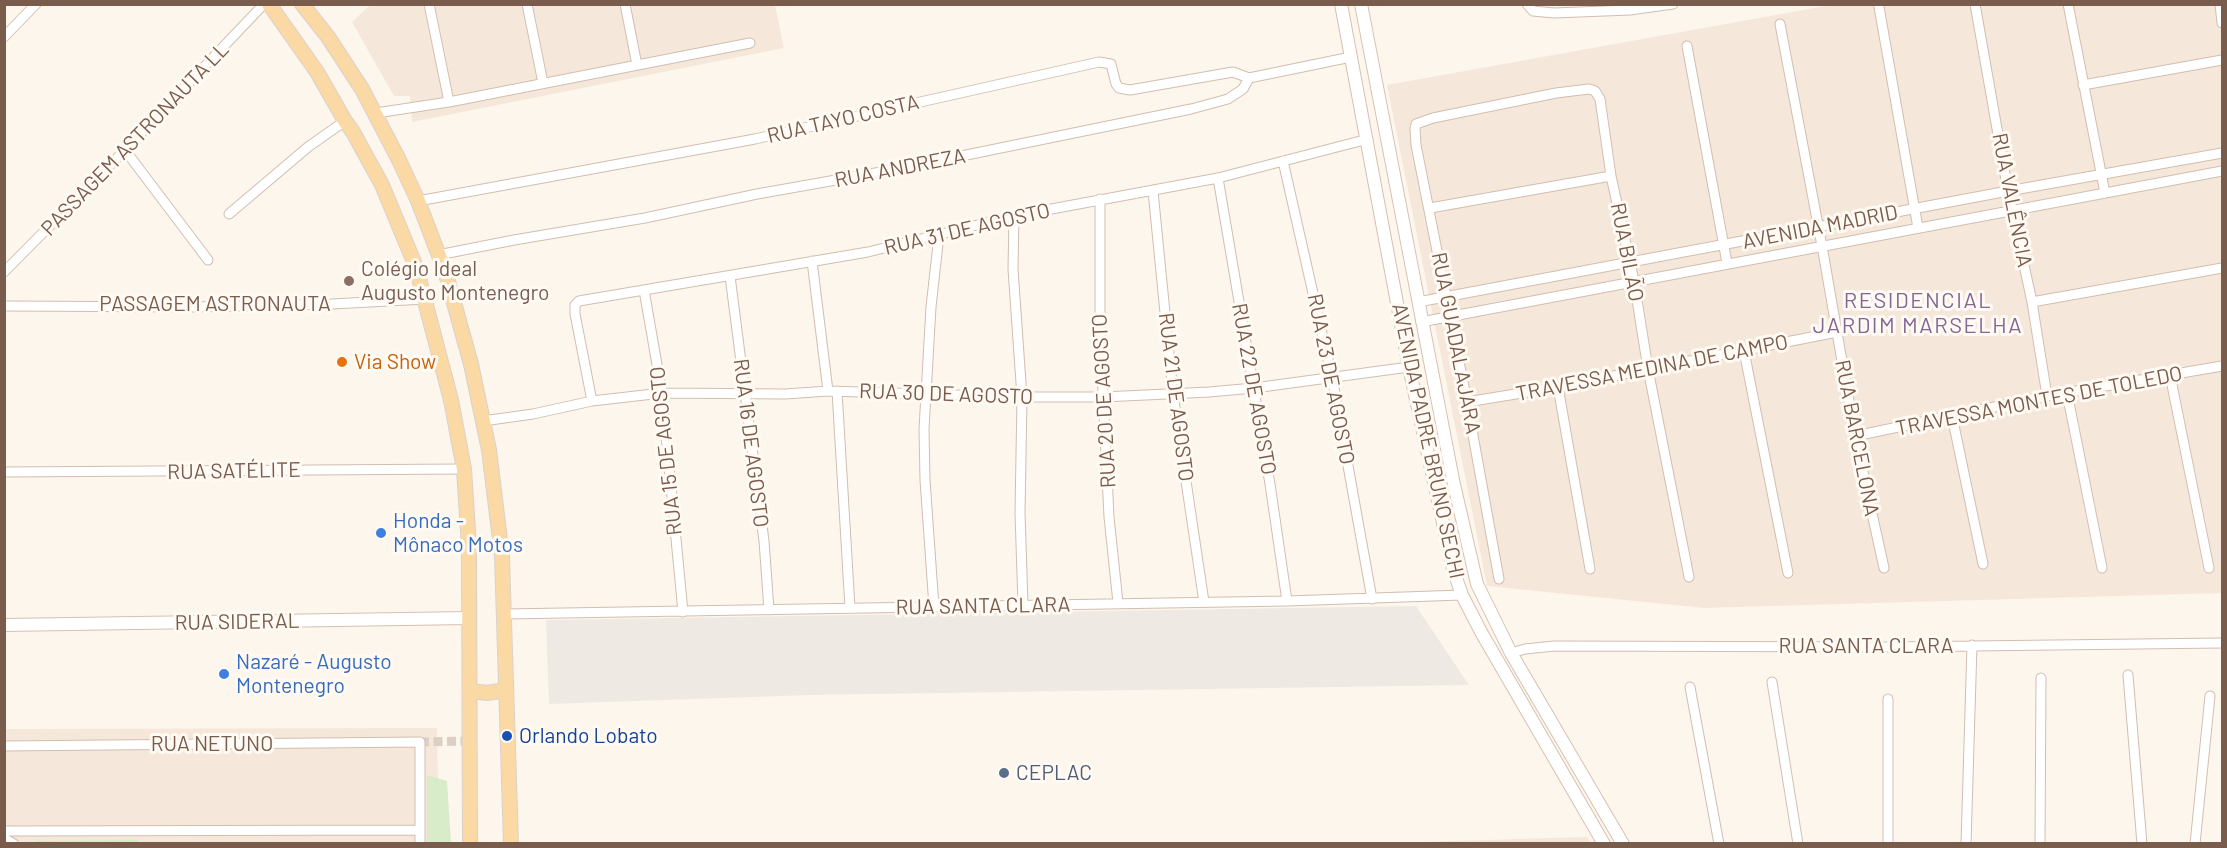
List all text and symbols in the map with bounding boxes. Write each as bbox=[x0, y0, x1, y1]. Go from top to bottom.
street label: PASSAGEM ASTRONAUTA LL bbox=[36, 37, 234, 241]
street label: RUA TAYO COSTA bbox=[765, 89, 921, 149]
street label: RUA VALÊNCIA bbox=[1987, 131, 2037, 269]
street label: RUA ANDREZA bbox=[832, 143, 968, 193]
street label: RUA 31 DE AGOSTO bbox=[882, 198, 1052, 260]
street label: RUA BILÃO bbox=[1605, 200, 1649, 304]
street label: AVENIDA MADRID bbox=[1740, 200, 1900, 254]
street label: RUA GUADALAJARA bbox=[1426, 250, 1486, 436]
place label: Colégio Ideal Augusto Montenegro bbox=[361, 256, 549, 306]
marker: Colégio Ideal Augusto Montenegro bbox=[342, 274, 356, 288]
district label: RESIDENCIAL JARDIM MARSELHA bbox=[1813, 288, 2023, 340]
street label: PASSAGEM ASTRONAUTA bbox=[99, 291, 331, 317]
street label: RUA 23 DE AGOSTO bbox=[1302, 291, 1360, 467]
street label: RUA 22 DE AGOSTO bbox=[1226, 301, 1282, 477]
street label: AVENIDA PADRE BRUNO SECHI bbox=[1386, 301, 1470, 581]
street label: RUA 21 DE AGOSTO bbox=[1153, 311, 1199, 483]
street label: RUA 20 DE AGOSTO bbox=[1087, 313, 1121, 489]
street label: TRAVESSA MEDINA DE CAMPO bbox=[1514, 329, 1790, 407]
place label: Via Show bbox=[354, 349, 436, 375]
marker: Via Show bbox=[335, 355, 349, 369]
street label: RUA 16 DE AGOSTO bbox=[728, 357, 774, 529]
street label: RUA BARCELONA bbox=[1829, 358, 1885, 518]
street label: TRAVESSA MONTES DE TOLEDO bbox=[1894, 361, 2184, 441]
street label: RUA 15 DE AGOSTO bbox=[645, 365, 687, 537]
street label: RUA 30 DE AGOSTO bbox=[858, 378, 1034, 410]
street label: RUA SATÉLITE bbox=[167, 457, 301, 485]
place label: Honda - Mônaco Motos bbox=[393, 508, 523, 558]
marker: Honda - Mônaco Motos bbox=[374, 526, 388, 540]
street label: RUA SANTA CLARA bbox=[895, 592, 1071, 620]
street label: RUA SIDERAL bbox=[174, 608, 300, 636]
street label: RUA SANTA CLARA bbox=[1779, 633, 1953, 659]
place label: Nazaré - Augusto Montenegro bbox=[236, 649, 392, 699]
marker: Nazaré - Augusto Montenegro bbox=[217, 667, 231, 681]
place label: Orlando Lobato bbox=[519, 723, 658, 749]
marker: Orlando Lobato bbox=[500, 729, 514, 743]
street label: RUA NETUNO bbox=[151, 731, 273, 757]
place label: CEPLAC bbox=[1016, 760, 1092, 786]
marker: CEPLAC bbox=[997, 766, 1011, 780]

